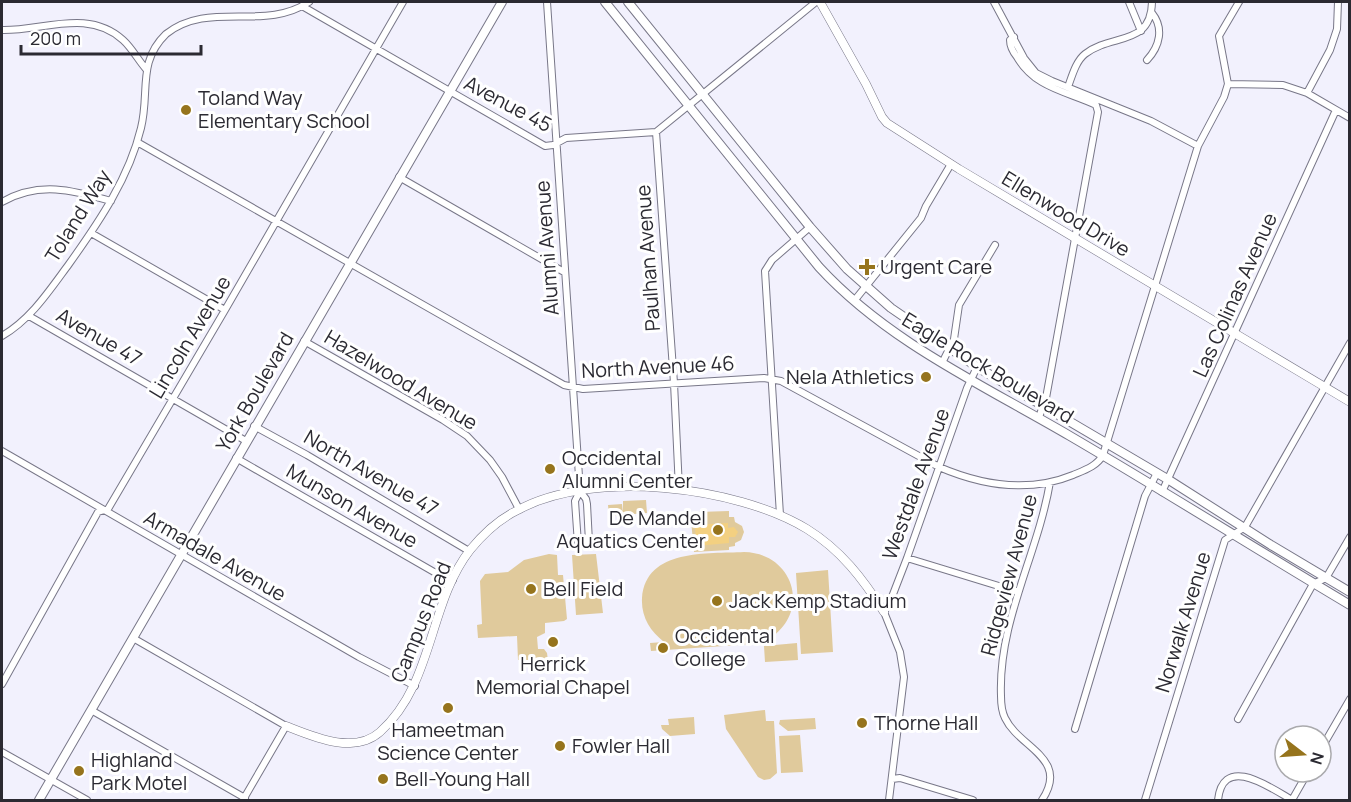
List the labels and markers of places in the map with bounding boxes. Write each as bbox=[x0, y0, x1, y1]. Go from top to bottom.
place label: Toland Way Elementary School bbox=[198, 84, 370, 134]
marker: Toland Way Elementary School bbox=[179, 103, 193, 117]
place label: Urgent Care bbox=[880, 253, 992, 280]
marker: Urgent Care bbox=[858, 258, 876, 276]
place label: Nela Athletics bbox=[786, 363, 914, 390]
marker: Nela Athletics bbox=[919, 370, 933, 384]
place label: Occidental Alumni Center bbox=[562, 444, 693, 494]
marker: Occidental Alumni Center bbox=[543, 462, 557, 476]
place label: De Mandel Aquatics Center bbox=[556, 504, 706, 554]
marker: De Mandel Aquatics Center bbox=[711, 523, 725, 537]
place label: Bell Field bbox=[543, 575, 623, 602]
marker: Bell Field bbox=[524, 582, 538, 596]
place label: Jack Kemp Stadium bbox=[729, 587, 906, 614]
marker: Jack Kemp Stadium bbox=[710, 594, 724, 608]
place label: Occidental College bbox=[675, 622, 775, 672]
marker: Herrick Memorial Chapel bbox=[546, 635, 560, 649]
marker: Occidental College bbox=[656, 641, 670, 655]
place label: Herrick Memorial Chapel bbox=[476, 650, 630, 700]
marker: Hameetman Science Center bbox=[441, 701, 455, 715]
place label: Thorne Hall bbox=[874, 709, 979, 736]
place label: Hameetman Science Center bbox=[377, 716, 519, 766]
marker: Thorne Hall bbox=[855, 716, 869, 730]
place label: Fowler Hall bbox=[572, 732, 670, 759]
marker: Fowler Hall bbox=[553, 739, 567, 753]
place label: Highland Park Motel bbox=[91, 746, 187, 796]
marker: Highland Park Motel bbox=[72, 764, 86, 778]
place label: Bell-Young Hall bbox=[395, 765, 530, 792]
marker: Bell-Young Hall bbox=[376, 772, 390, 786]

